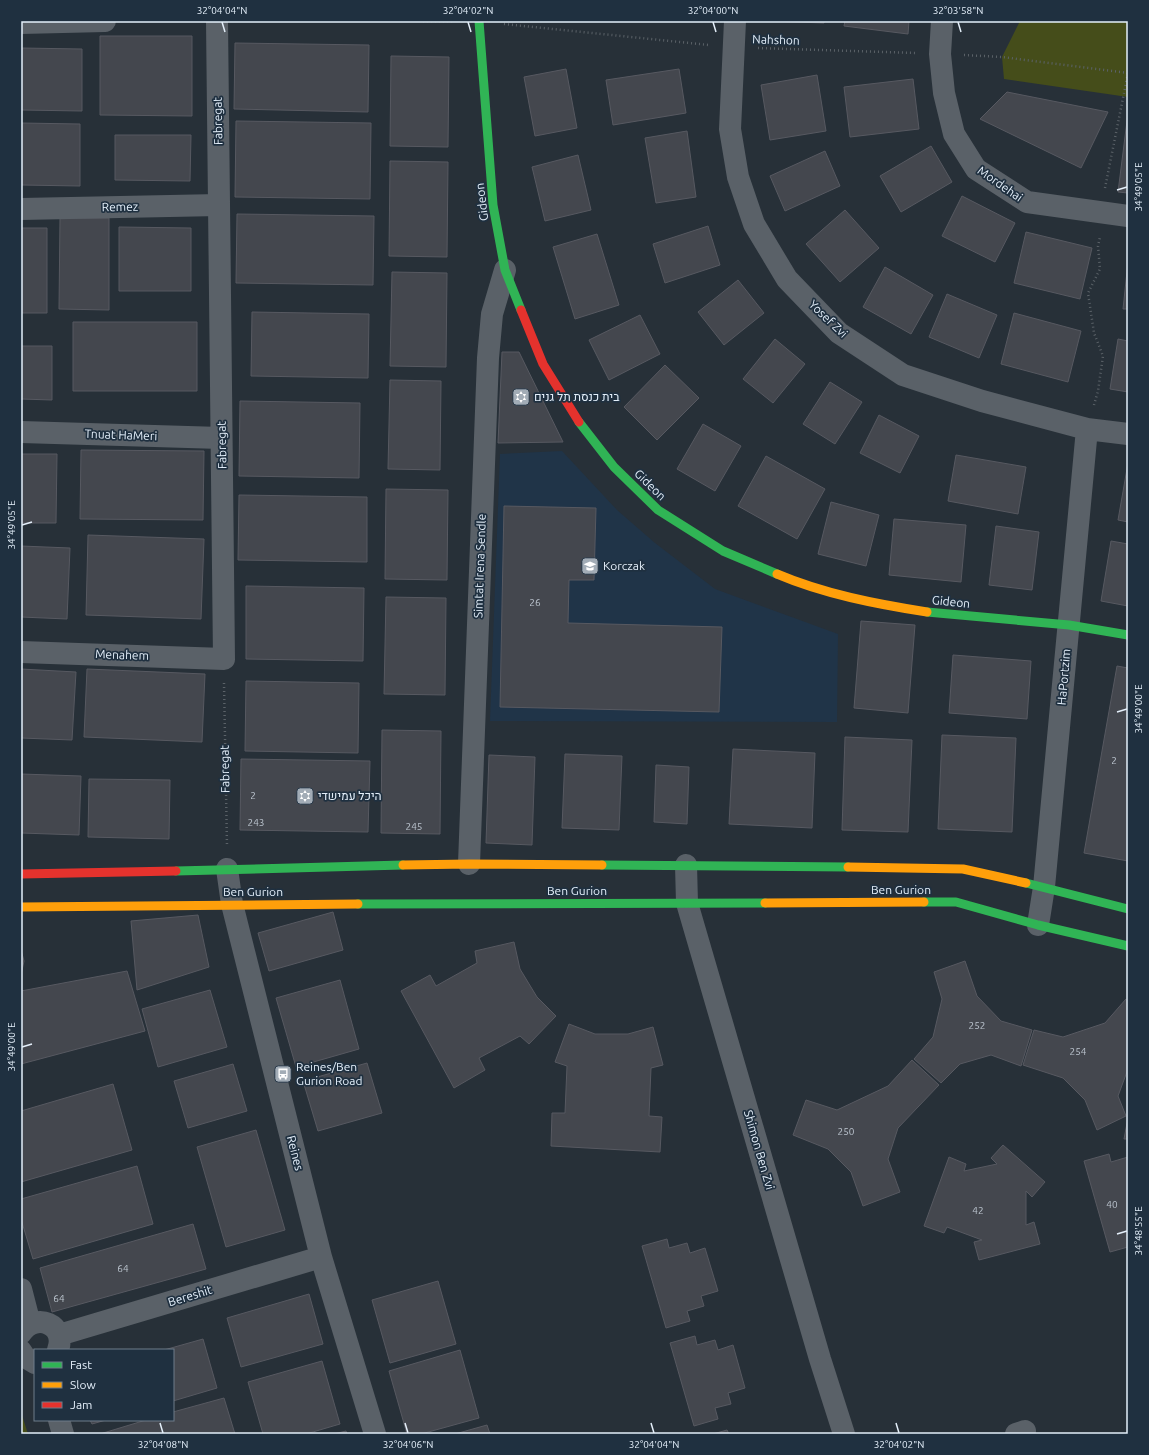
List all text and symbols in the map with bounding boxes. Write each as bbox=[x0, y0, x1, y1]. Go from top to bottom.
text: 32°04'04"N bbox=[197, 5, 247, 16]
text: 32°04'02"N bbox=[443, 5, 493, 16]
text: 32°04'00"N bbox=[688, 5, 738, 16]
text: 32°03'58"N bbox=[933, 5, 983, 16]
street label: Nahshon bbox=[752, 32, 800, 47]
street label: Fabregat bbox=[211, 97, 224, 145]
text: 34°49'05"E bbox=[1133, 162, 1144, 212]
street label: Mordehai bbox=[975, 163, 1025, 204]
street label: Gideon bbox=[473, 182, 490, 222]
street label: Remez bbox=[102, 200, 139, 213]
street label: Yosef Zvi bbox=[807, 297, 850, 340]
synagogue icon: בית כנסת תל גנים bbox=[511, 387, 531, 407]
place label: בית כנסת תל גנים bbox=[534, 390, 620, 403]
street label: Fabregat bbox=[215, 421, 228, 469]
street label: Tnuat HaMeri bbox=[84, 427, 158, 442]
street label: Gideon bbox=[632, 467, 669, 503]
text: 34°49'05"E bbox=[6, 500, 17, 550]
street label: Simtat Irena Sendle bbox=[471, 514, 488, 618]
school or university icon: Korczak bbox=[580, 556, 600, 576]
place label: Korczak bbox=[603, 559, 645, 572]
street label: Gideon bbox=[931, 593, 971, 610]
house number: 26 bbox=[529, 597, 541, 608]
street label: Menahem bbox=[95, 647, 149, 662]
street label: HaPortzim bbox=[1055, 648, 1072, 706]
text: 34°49'00"E bbox=[1133, 684, 1144, 734]
street label: Fabregat bbox=[218, 745, 231, 793]
house number: 2 bbox=[1111, 755, 1117, 766]
synagogue icon: היכל עמישדי bbox=[295, 786, 315, 806]
place label: היכל עמישדי bbox=[318, 789, 382, 802]
house number: 2 bbox=[250, 790, 256, 801]
house number: 243 bbox=[248, 817, 264, 828]
house number: 245 bbox=[406, 821, 422, 832]
street label: Ben Gurion bbox=[871, 883, 931, 896]
street label: Ben Gurion bbox=[547, 884, 607, 897]
street label: Ben Gurion bbox=[223, 885, 283, 898]
house number: 252 bbox=[969, 1020, 985, 1031]
text: 34°49'00"E bbox=[6, 1022, 17, 1072]
house number: 254 bbox=[1070, 1046, 1087, 1057]
place label: Reines/Ben Gurion Road bbox=[296, 1060, 363, 1087]
bus stop icon: Reines/Ben Gurion Road bbox=[273, 1064, 293, 1084]
street label: Shimon Ben Zvi bbox=[742, 1109, 777, 1191]
house number: 250 bbox=[838, 1126, 855, 1137]
street label: Reines bbox=[285, 1134, 306, 1172]
house number: 40 bbox=[1106, 1199, 1118, 1210]
house number: 42 bbox=[972, 1205, 984, 1216]
text: 34°48'55"E bbox=[1133, 1206, 1144, 1256]
house number: 64 bbox=[117, 1263, 129, 1274]
street label: Bereshit bbox=[166, 1283, 214, 1308]
house number: 64 bbox=[53, 1293, 65, 1304]
legend bbox=[34, 1349, 174, 1421]
text: Fast bbox=[70, 1358, 92, 1371]
text: Slow bbox=[70, 1378, 96, 1391]
text: Jam bbox=[70, 1398, 92, 1411]
text: 32°04'08"N bbox=[138, 1439, 188, 1450]
text: 32°04'06"N bbox=[383, 1439, 433, 1450]
text: 32°04'04"N bbox=[629, 1439, 679, 1450]
text: 32°04'02"N bbox=[874, 1439, 924, 1450]

